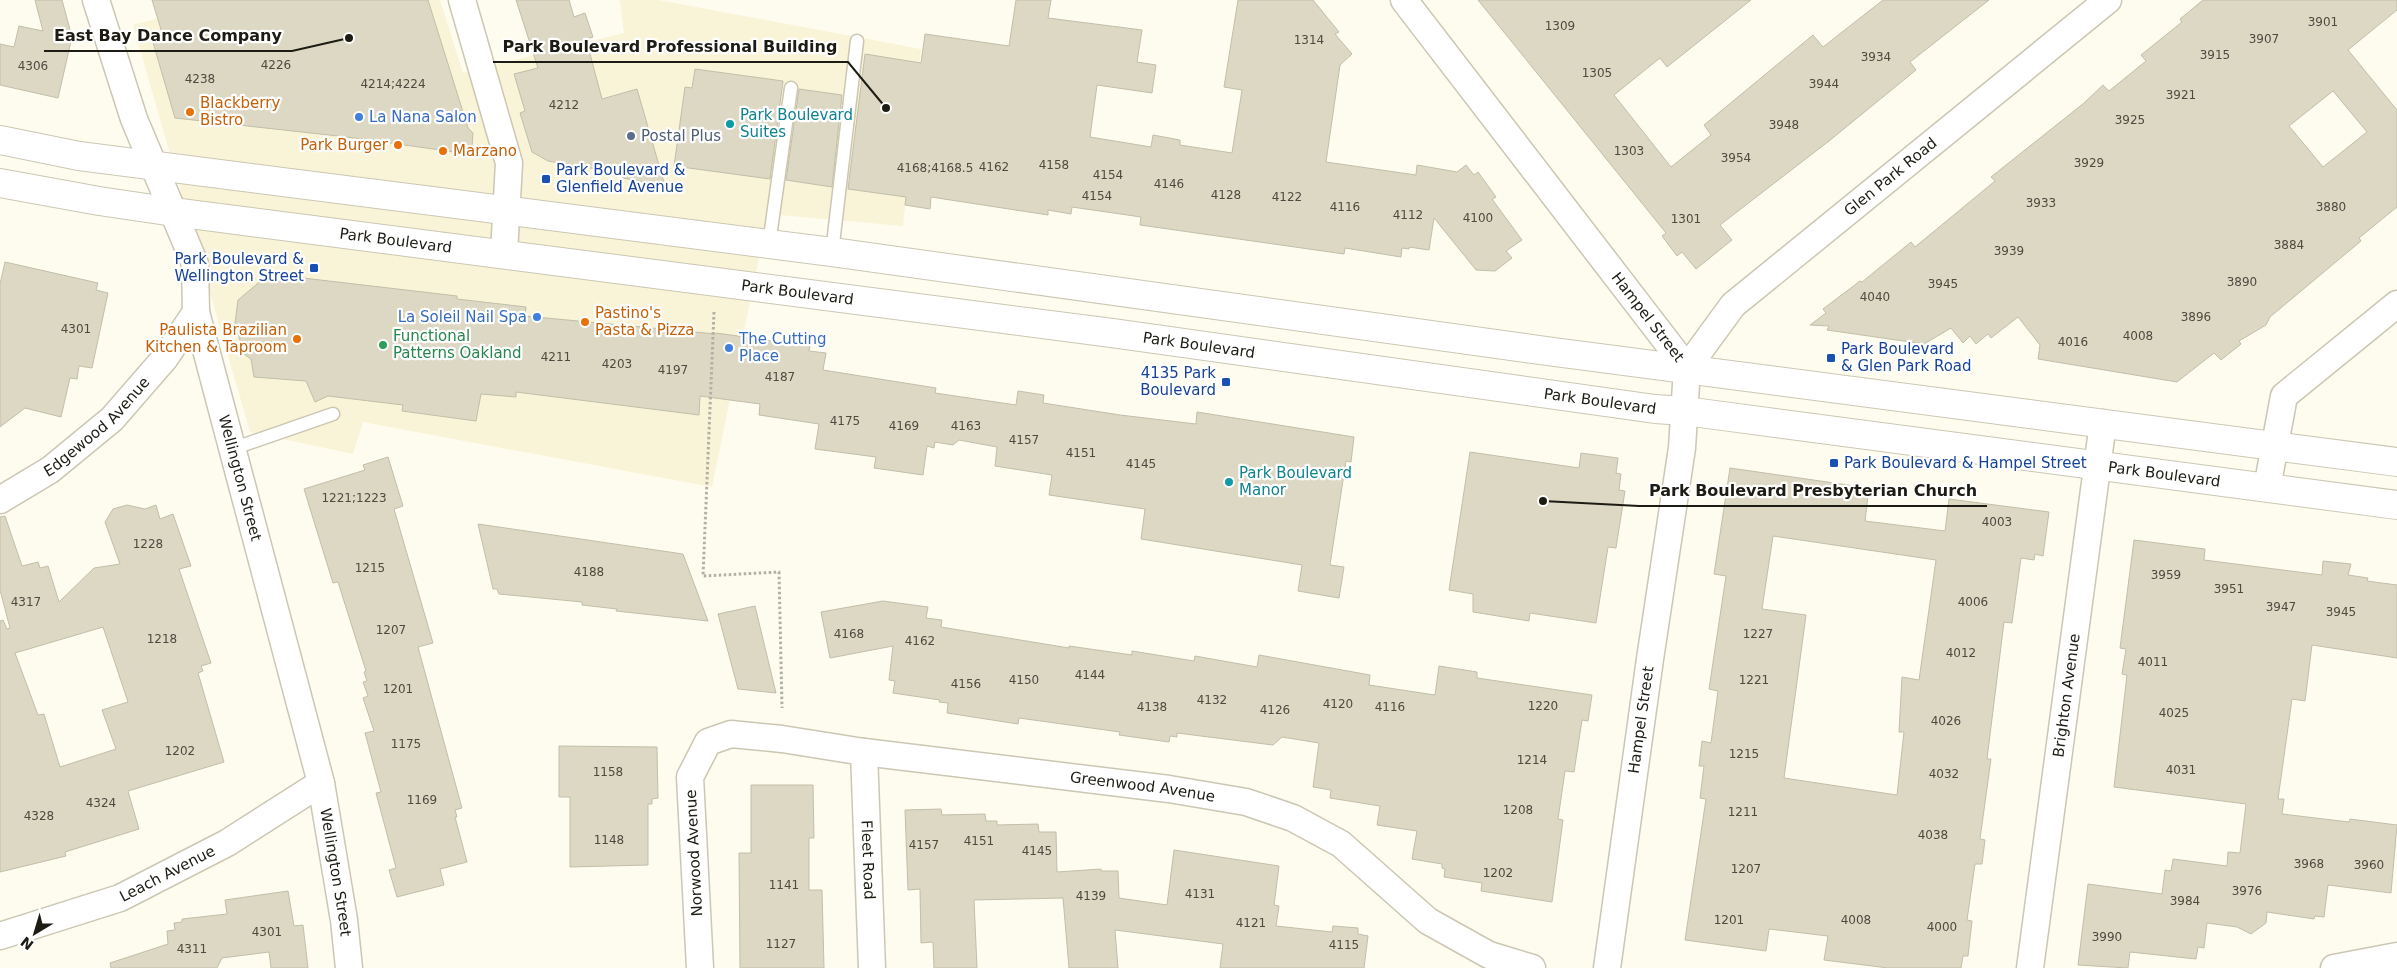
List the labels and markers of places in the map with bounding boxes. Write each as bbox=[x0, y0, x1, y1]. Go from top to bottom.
callout: East Bay Dance Company bbox=[44, 20, 292, 51]
callout: Park Boulevard Professional Building bbox=[493, 31, 848, 62]
place label: Blackberry Bistro bbox=[200, 94, 280, 129]
marker: Blackberry Bistro bbox=[184, 106, 196, 118]
place label: Park Boulevard Suites bbox=[740, 106, 853, 141]
place label: La Nana Salon bbox=[369, 108, 477, 126]
marker: La Nana Salon bbox=[353, 111, 365, 123]
marker: Park Boulevard Suites bbox=[724, 118, 736, 130]
place label: Postal Plus bbox=[641, 127, 721, 145]
marker: Postal Plus bbox=[625, 130, 637, 142]
place label: Park Burger bbox=[300, 136, 389, 154]
marker: Park Burger bbox=[392, 139, 404, 151]
place label: Marzano bbox=[453, 142, 517, 160]
marker: Marzano bbox=[437, 145, 449, 157]
place label: Park Boulevard & Glenfield Avenue bbox=[556, 161, 686, 196]
marker: Park Boulevard & Glenfield Avenue bbox=[540, 173, 552, 185]
place label: Park Boulevard & Wellington Street bbox=[174, 250, 304, 285]
marker: Park Boulevard & Wellington Street bbox=[308, 262, 320, 274]
place label: Pastino's Pasta & Pizza bbox=[595, 304, 695, 339]
place label: La Soleil Nail Spa bbox=[398, 308, 527, 326]
marker: La Soleil Nail Spa bbox=[531, 311, 543, 323]
marker: Pastino's Pasta & Pizza bbox=[579, 316, 591, 328]
place label: Paulista Brazilian Kitchen & Taproom bbox=[145, 321, 287, 356]
place label: Functional Patterns Oakland bbox=[393, 327, 522, 362]
place label: The Cutting Place bbox=[738, 330, 827, 365]
marker: Paulista Brazilian Kitchen & Taproom bbox=[291, 333, 303, 345]
marker: Functional Patterns Oakland bbox=[377, 339, 389, 351]
place label: Park Boulevard & Glen Park Road bbox=[1841, 340, 1972, 375]
marker: The Cutting Place bbox=[723, 342, 735, 354]
marker: Park Boulevard & Glen Park Road bbox=[1825, 352, 1837, 364]
place label: 4135 Park Boulevard bbox=[1140, 364, 1216, 399]
marker: 4135 Park Boulevard bbox=[1220, 376, 1232, 388]
place label: Park Boulevard & Hampel Street bbox=[1844, 454, 2087, 472]
marker: Park Boulevard & Hampel Street bbox=[1828, 457, 1840, 469]
place label: Park Boulevard Manor bbox=[1239, 464, 1352, 499]
callout: Park Boulevard Presbyterian Church bbox=[1639, 475, 1987, 506]
marker: Park Boulevard Manor bbox=[1223, 476, 1235, 488]

